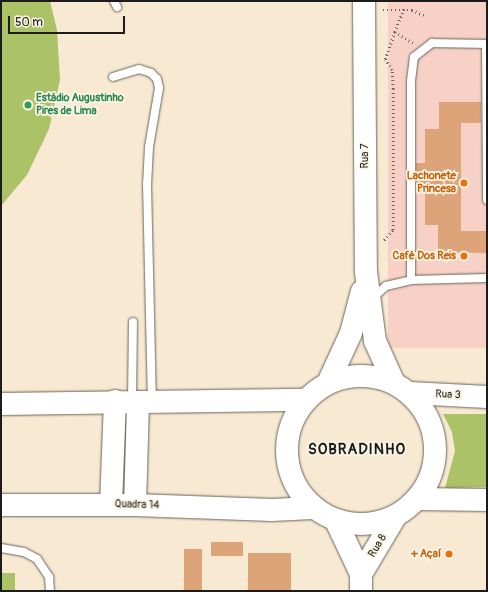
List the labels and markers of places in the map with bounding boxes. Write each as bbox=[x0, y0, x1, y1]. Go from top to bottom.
place label: Estádio Augustinho Pires de Lima bbox=[36, 92, 124, 118]
marker: Estádio Augustinho Pires de Lima bbox=[23, 100, 33, 110]
place label: Lachonete Princesa bbox=[407, 170, 456, 196]
marker: Lachonete Princesa bbox=[459, 178, 469, 188]
place label: Café Dos Reis bbox=[393, 249, 456, 263]
marker: Café Dos Reis bbox=[459, 251, 469, 261]
place label: + Açaí bbox=[411, 547, 441, 561]
marker: + Açaí bbox=[444, 549, 454, 559]

